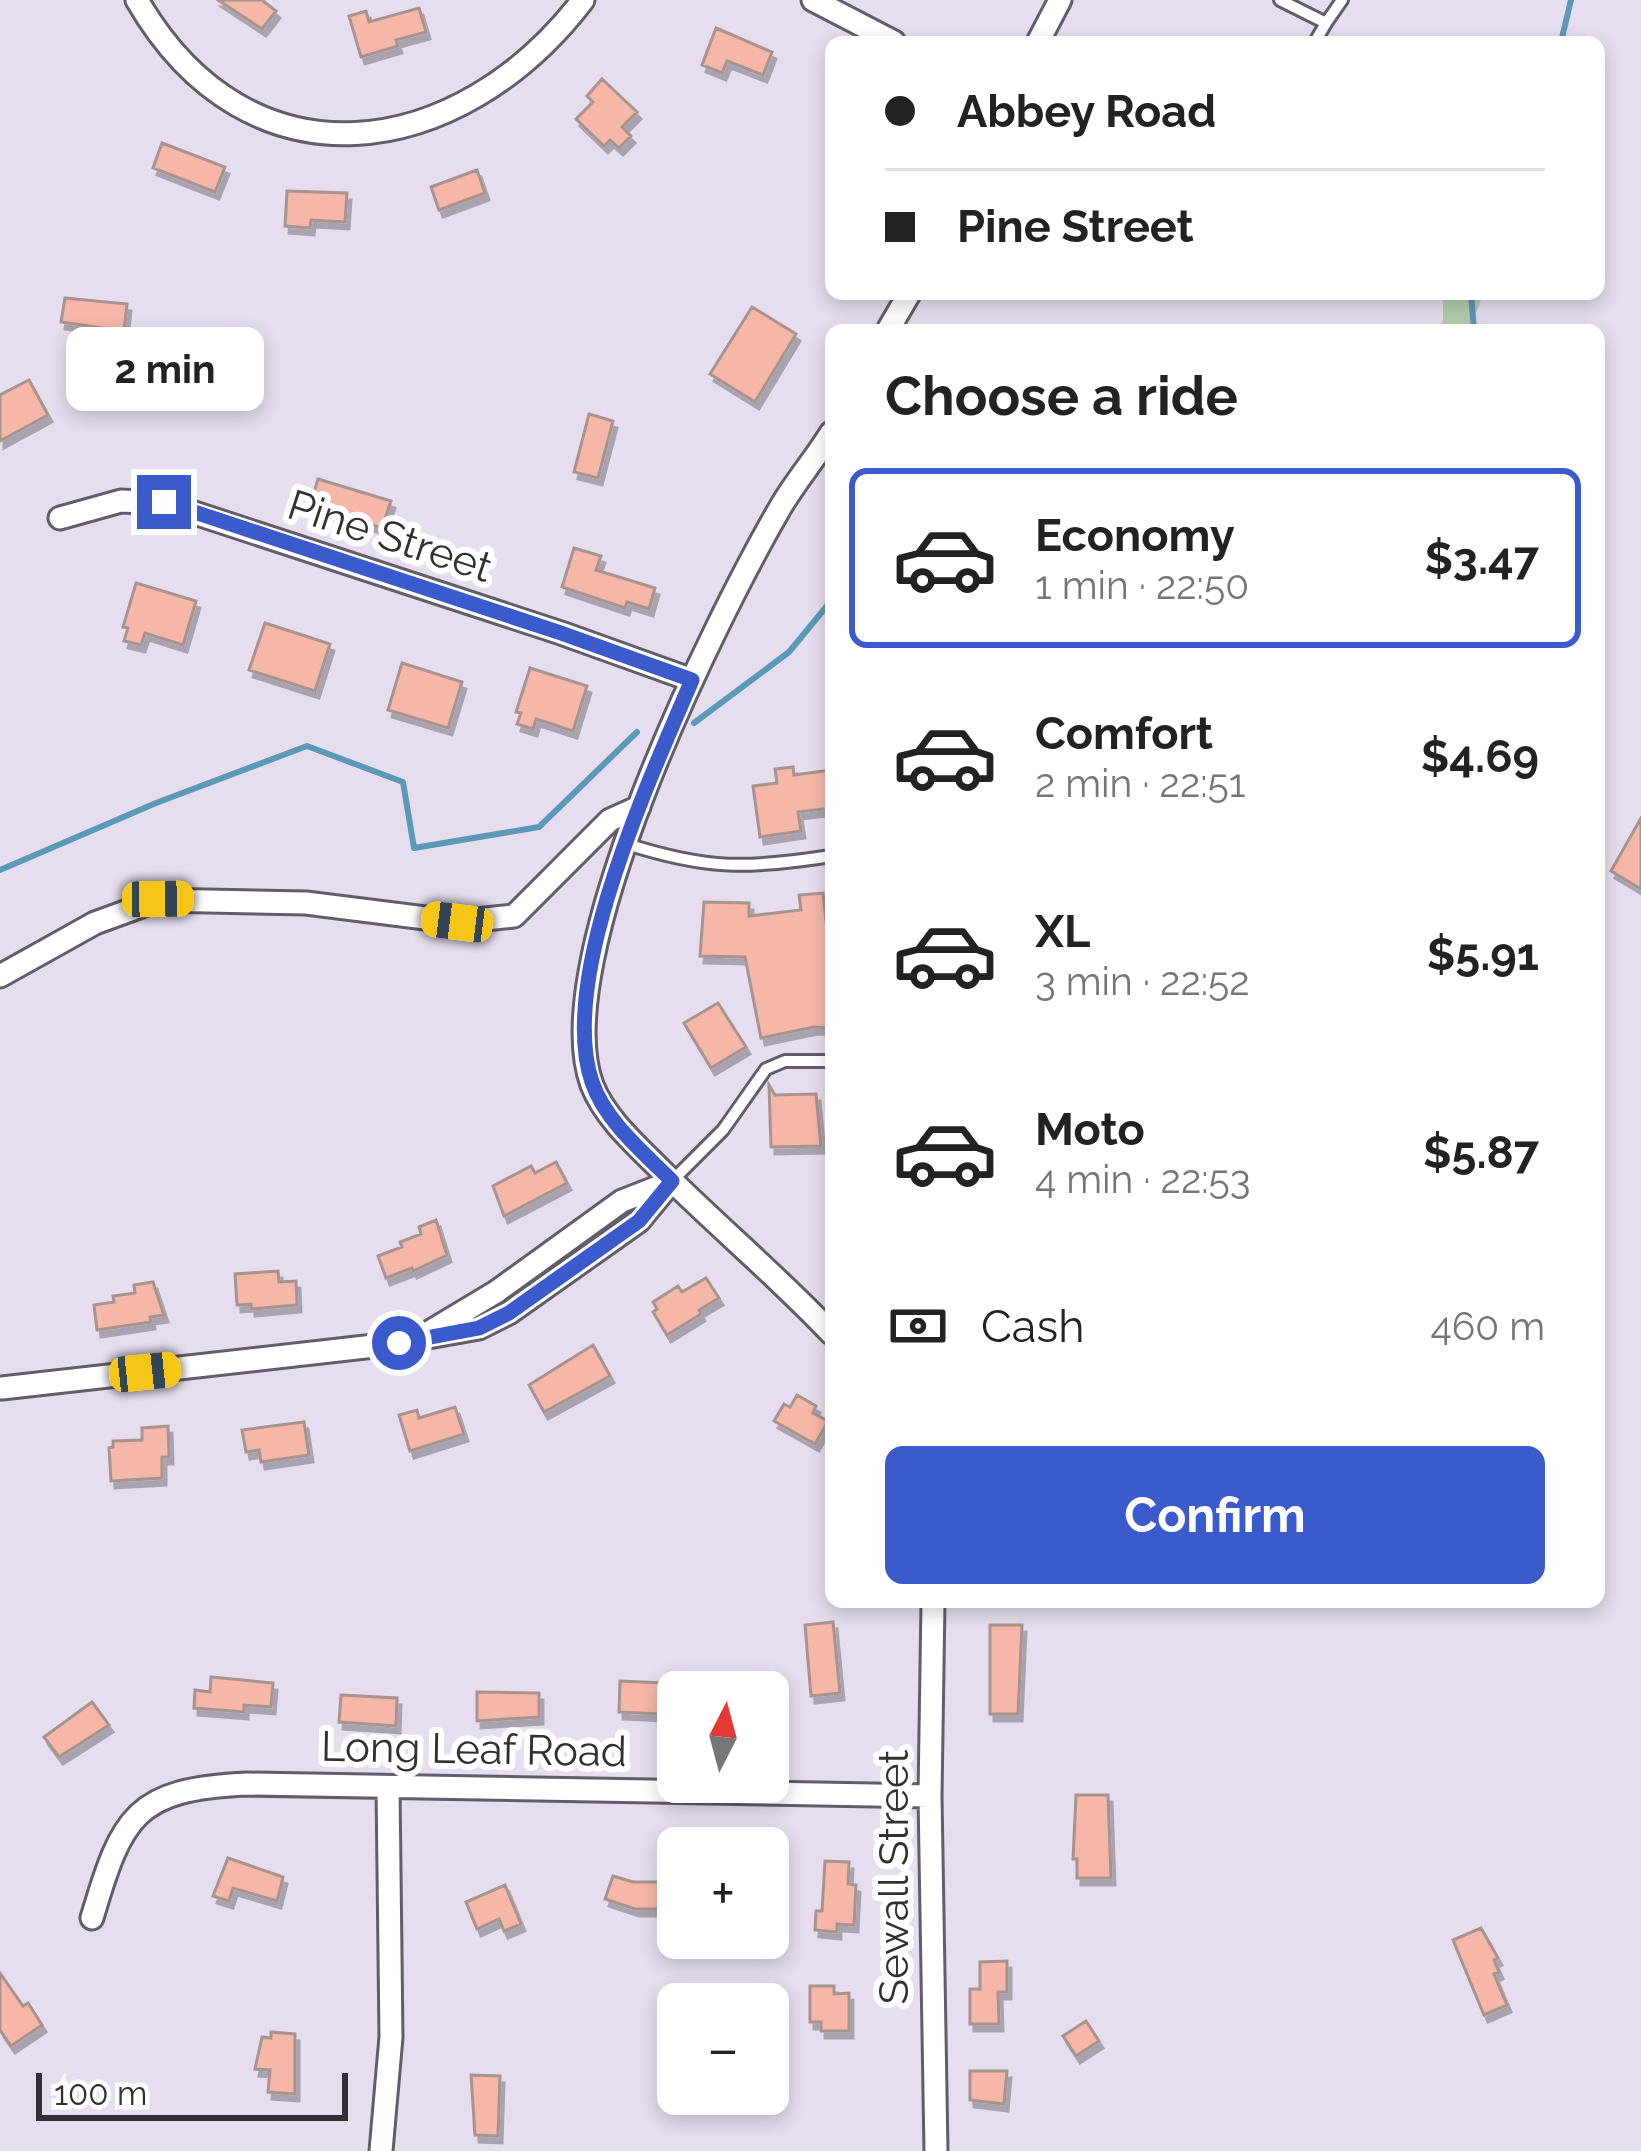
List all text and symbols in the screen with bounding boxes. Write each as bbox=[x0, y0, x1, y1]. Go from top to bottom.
text: Abbey Road bbox=[957, 85, 1216, 138]
text: Pine Street bbox=[957, 200, 1194, 253]
callout: 2 min bbox=[65, 328, 263, 412]
text: 2 min bbox=[114, 346, 216, 392]
text: Choose a ride bbox=[885, 364, 1238, 428]
route end bbox=[137, 475, 191, 529]
street label: Pine Street bbox=[282, 480, 498, 592]
icon: car bbox=[891, 504, 999, 612]
text: Economy bbox=[1035, 509, 1235, 562]
text: $3.47 bbox=[1425, 532, 1539, 585]
text: 1 min · 22:50 bbox=[1035, 562, 1249, 608]
icon: car bbox=[891, 702, 999, 810]
text: Comfort bbox=[1035, 707, 1213, 760]
text: $4.69 bbox=[1421, 730, 1539, 783]
text: 2 min · 22:51 bbox=[1035, 760, 1246, 806]
car bbox=[122, 880, 194, 918]
car bbox=[419, 900, 495, 944]
icon: car bbox=[891, 900, 999, 1008]
text: XL bbox=[1035, 905, 1090, 958]
text: $5.91 bbox=[1427, 928, 1539, 981]
text: 3 min · 22:52 bbox=[1035, 958, 1250, 1004]
icon: car bbox=[891, 1098, 999, 1206]
text: Moto bbox=[1035, 1103, 1145, 1156]
text: $5.87 bbox=[1423, 1126, 1539, 1179]
text: 4 min · 22:53 bbox=[1035, 1156, 1251, 1202]
icon: cash bbox=[885, 1293, 951, 1359]
text: Cash bbox=[981, 1300, 1084, 1353]
text: 460 m bbox=[1431, 1303, 1545, 1349]
route start bbox=[372, 1316, 426, 1370]
car bbox=[107, 1350, 183, 1394]
button: Confirm bbox=[885, 1446, 1545, 1584]
north arrow bbox=[657, 1671, 789, 1803]
map controls bbox=[657, 1671, 789, 2115]
street label: Long Leaf Road bbox=[321, 1722, 627, 1776]
street label: Sewall Street bbox=[869, 1750, 918, 2004]
button: + bbox=[657, 1827, 789, 1959]
button: − bbox=[657, 1983, 789, 2115]
scale bar bbox=[36, 2067, 348, 2120]
text: 100 m bbox=[54, 2074, 147, 2113]

